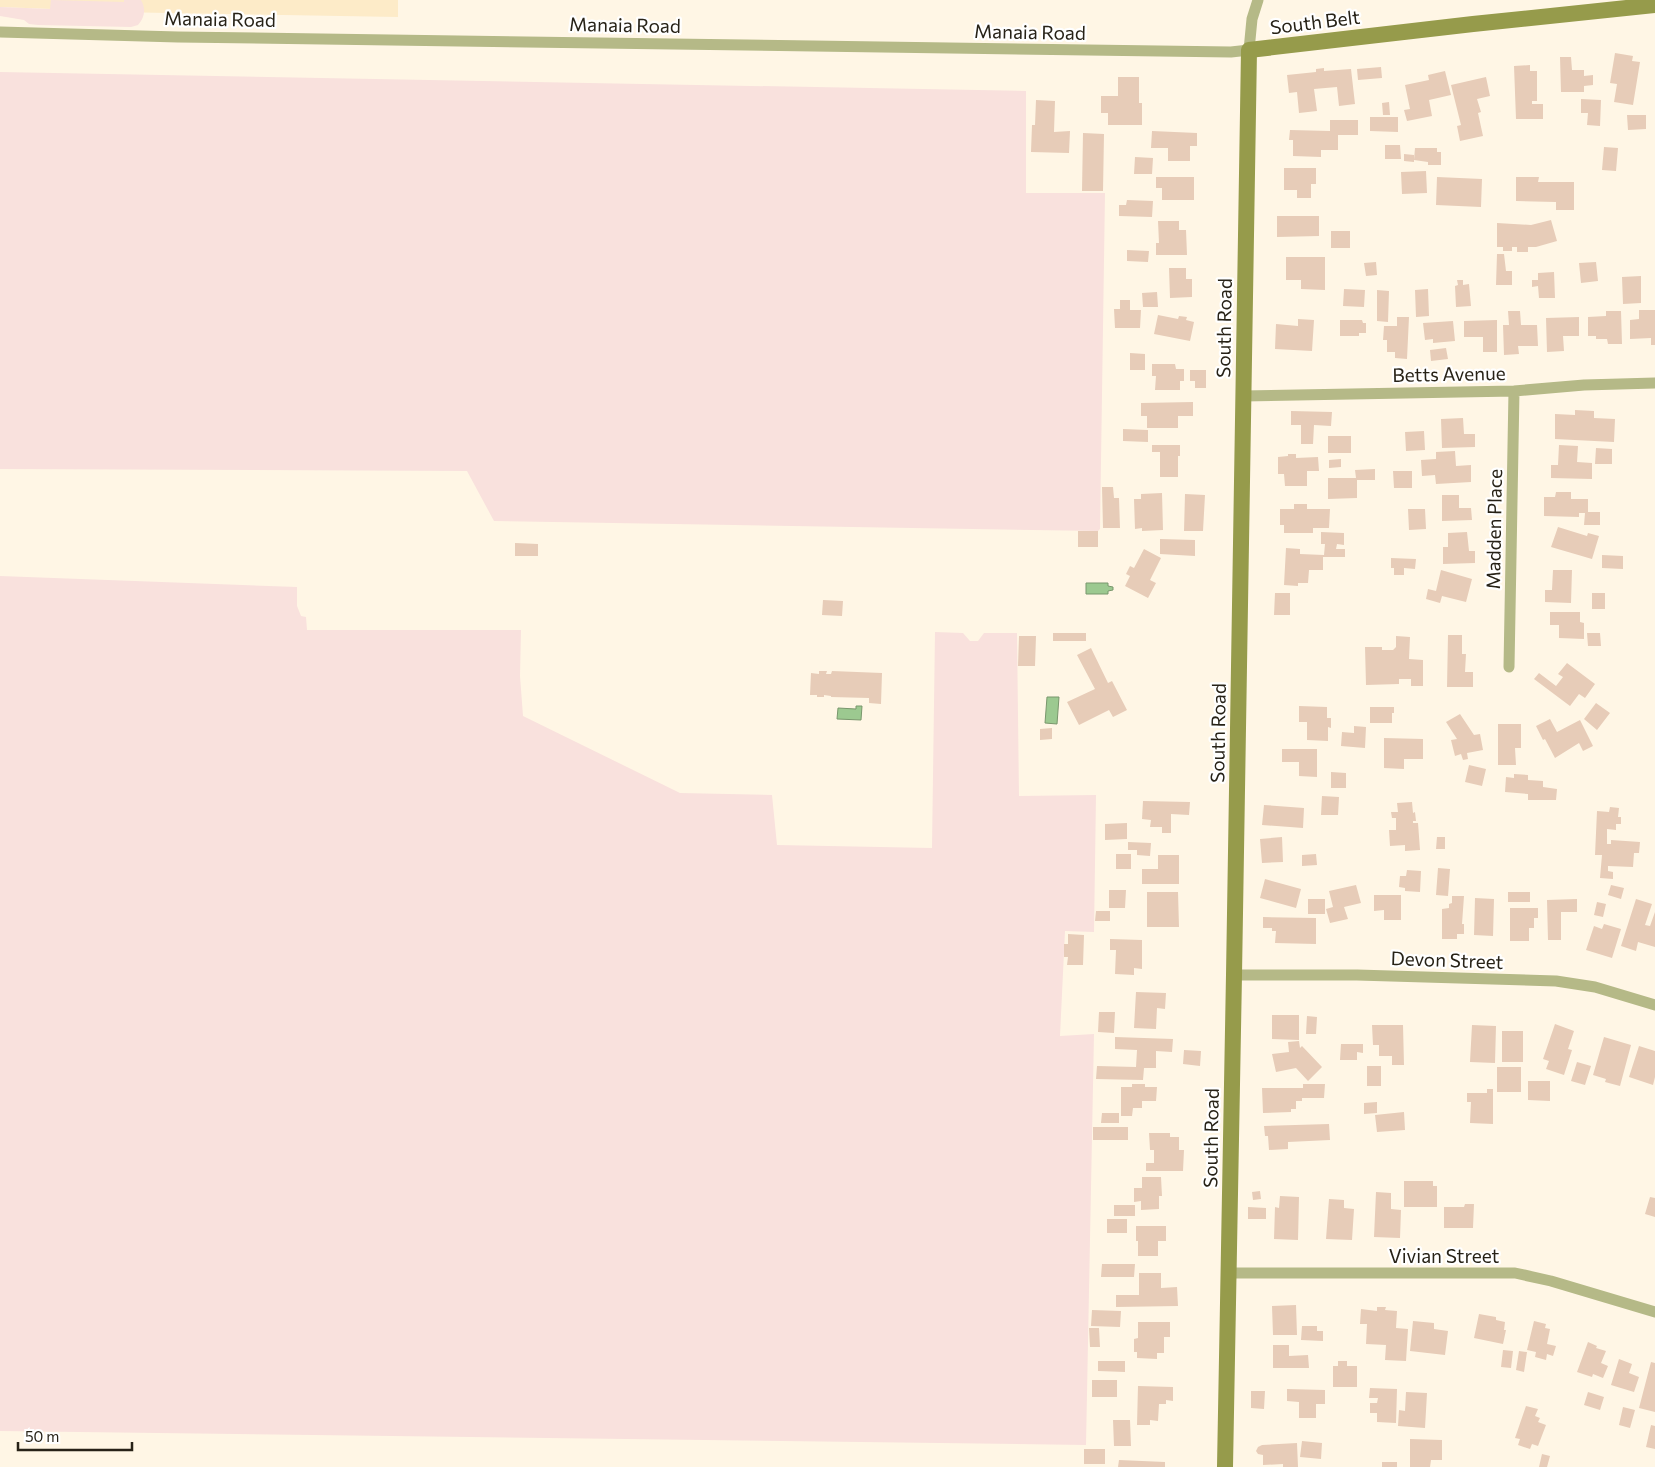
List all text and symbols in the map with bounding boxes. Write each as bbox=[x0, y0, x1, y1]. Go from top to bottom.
street label: South Belt bbox=[1269, 5, 1361, 38]
street label: Manaia Road bbox=[164, 6, 276, 31]
street label: Manaia Road bbox=[569, 12, 681, 37]
street label: Manaia Road bbox=[974, 19, 1086, 44]
street label: South Road bbox=[1211, 278, 1236, 378]
street label: Betts Avenue bbox=[1392, 361, 1506, 386]
street label: Madden Place bbox=[1481, 469, 1506, 589]
street label: South Road bbox=[1205, 683, 1230, 783]
street label: Devon Street bbox=[1390, 946, 1504, 973]
street label: South Road bbox=[1198, 1088, 1223, 1188]
street label: Vivian Street bbox=[1389, 1244, 1500, 1267]
scale bar bbox=[18, 1420, 131, 1452]
text: 50 m bbox=[25, 1427, 59, 1445]

